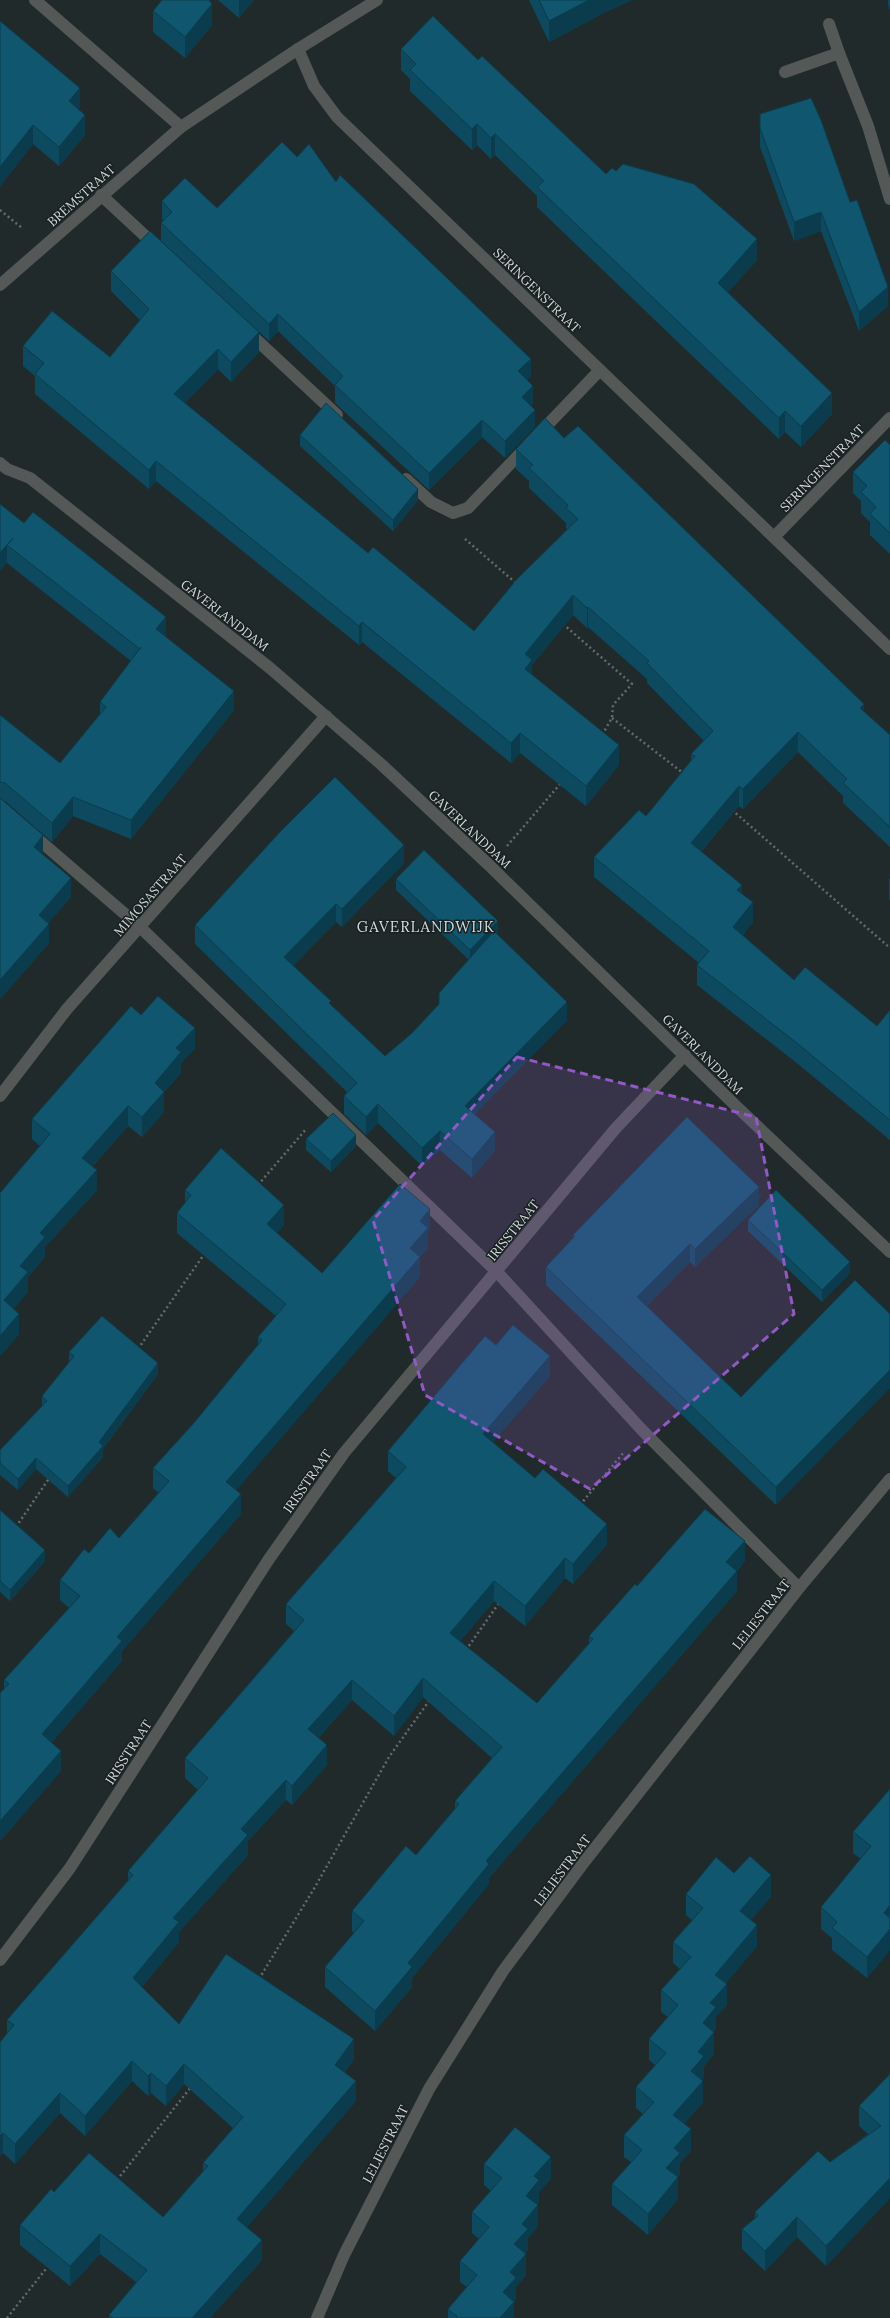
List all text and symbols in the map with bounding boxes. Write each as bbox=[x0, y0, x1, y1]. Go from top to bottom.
street label: BREMSTRAAT bbox=[44, 160, 119, 230]
street label: SERINGENSTRAAT bbox=[489, 244, 584, 337]
street label: SERINGENSTRAAT bbox=[776, 421, 869, 516]
street label: GAVERLANDDAM bbox=[177, 576, 272, 655]
street label: GAVERLANDDAM bbox=[425, 787, 515, 872]
street label: MIMOSASTRAAT bbox=[110, 850, 191, 940]
district label: GAVERLANDWIJK bbox=[357, 917, 495, 936]
street label: GAVERLANDDAM bbox=[659, 1010, 747, 1098]
street label: IRISSTRAAT bbox=[484, 1196, 544, 1264]
street label: IRISSTRAAT bbox=[279, 1446, 336, 1516]
street label: LELIESTRAAT bbox=[729, 1575, 795, 1653]
street label: IRISSTRAAT bbox=[101, 1716, 156, 1788]
street label: LELIESTRAAT bbox=[530, 1831, 595, 1909]
street label: LELIESTRAAT bbox=[359, 2102, 413, 2186]

